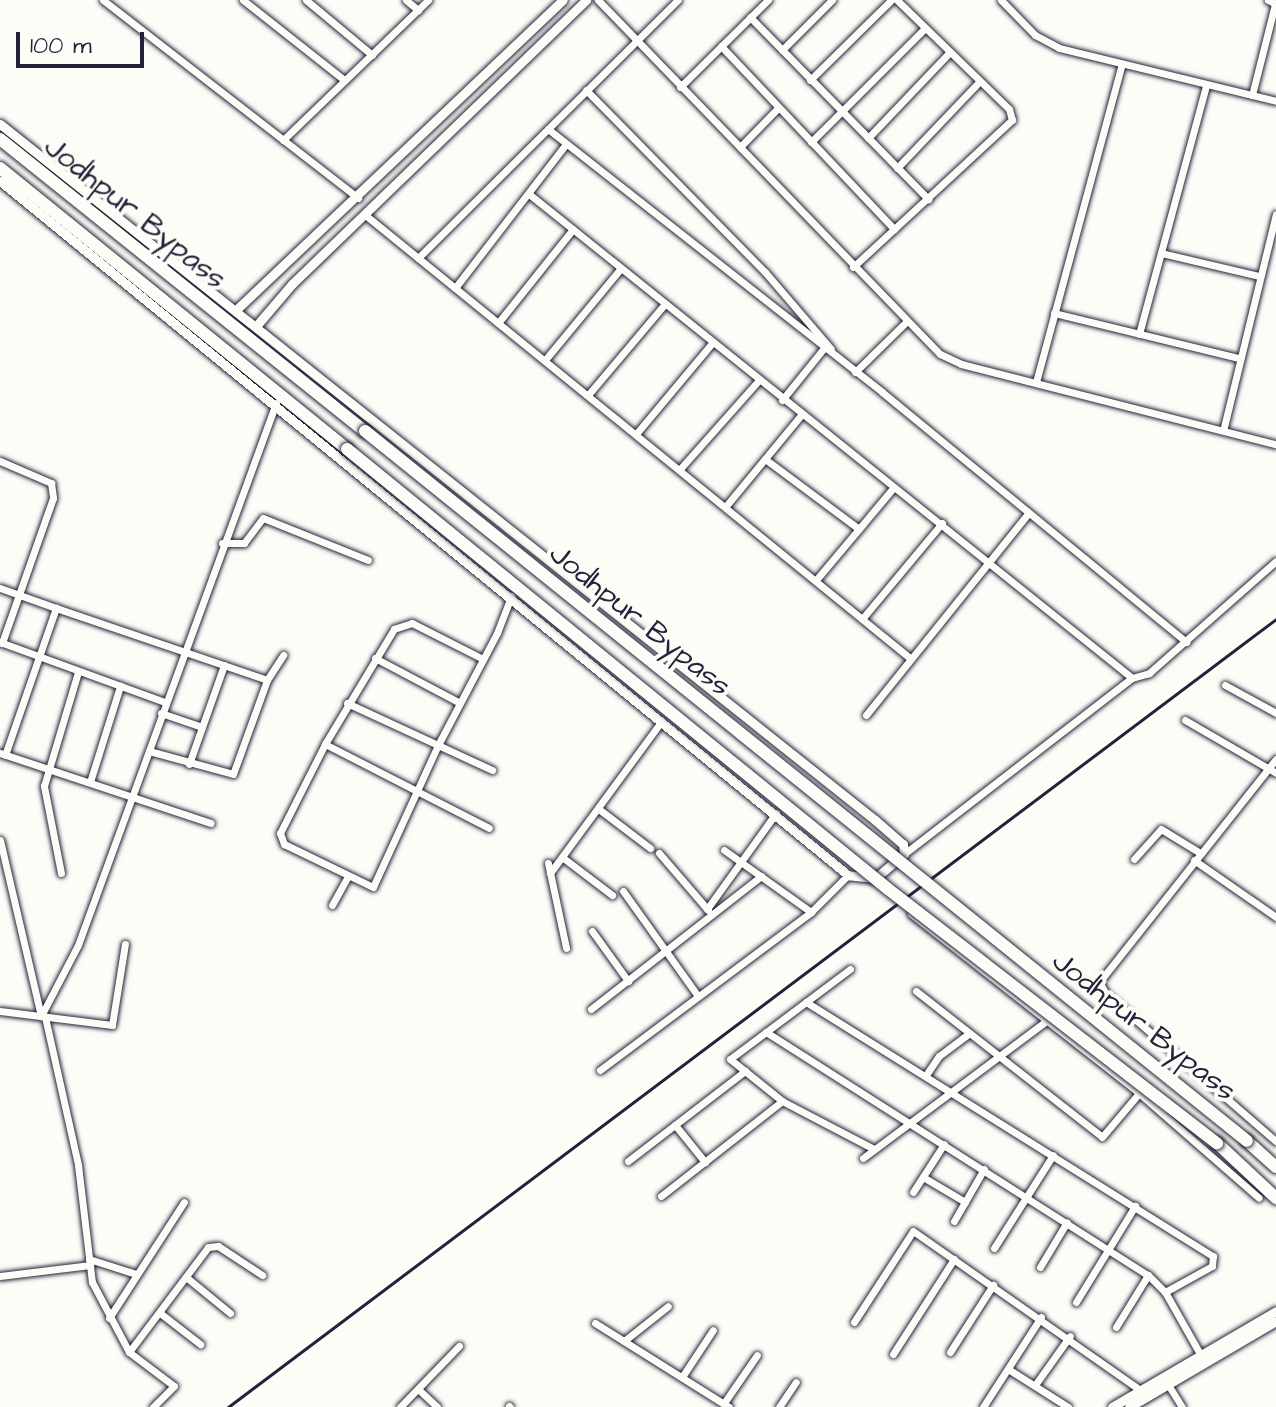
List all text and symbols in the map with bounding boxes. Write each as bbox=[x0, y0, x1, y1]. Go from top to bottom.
scale bar bbox=[20, 16, 148, 66]
text: 100 m bbox=[30, 29, 92, 63]
street label: Jodhpur Bypass bbox=[37, 129, 233, 297]
street label: Jodhpur Bypass bbox=[542, 536, 738, 704]
street label: Jodhpur Bypass bbox=[1045, 943, 1243, 1109]

